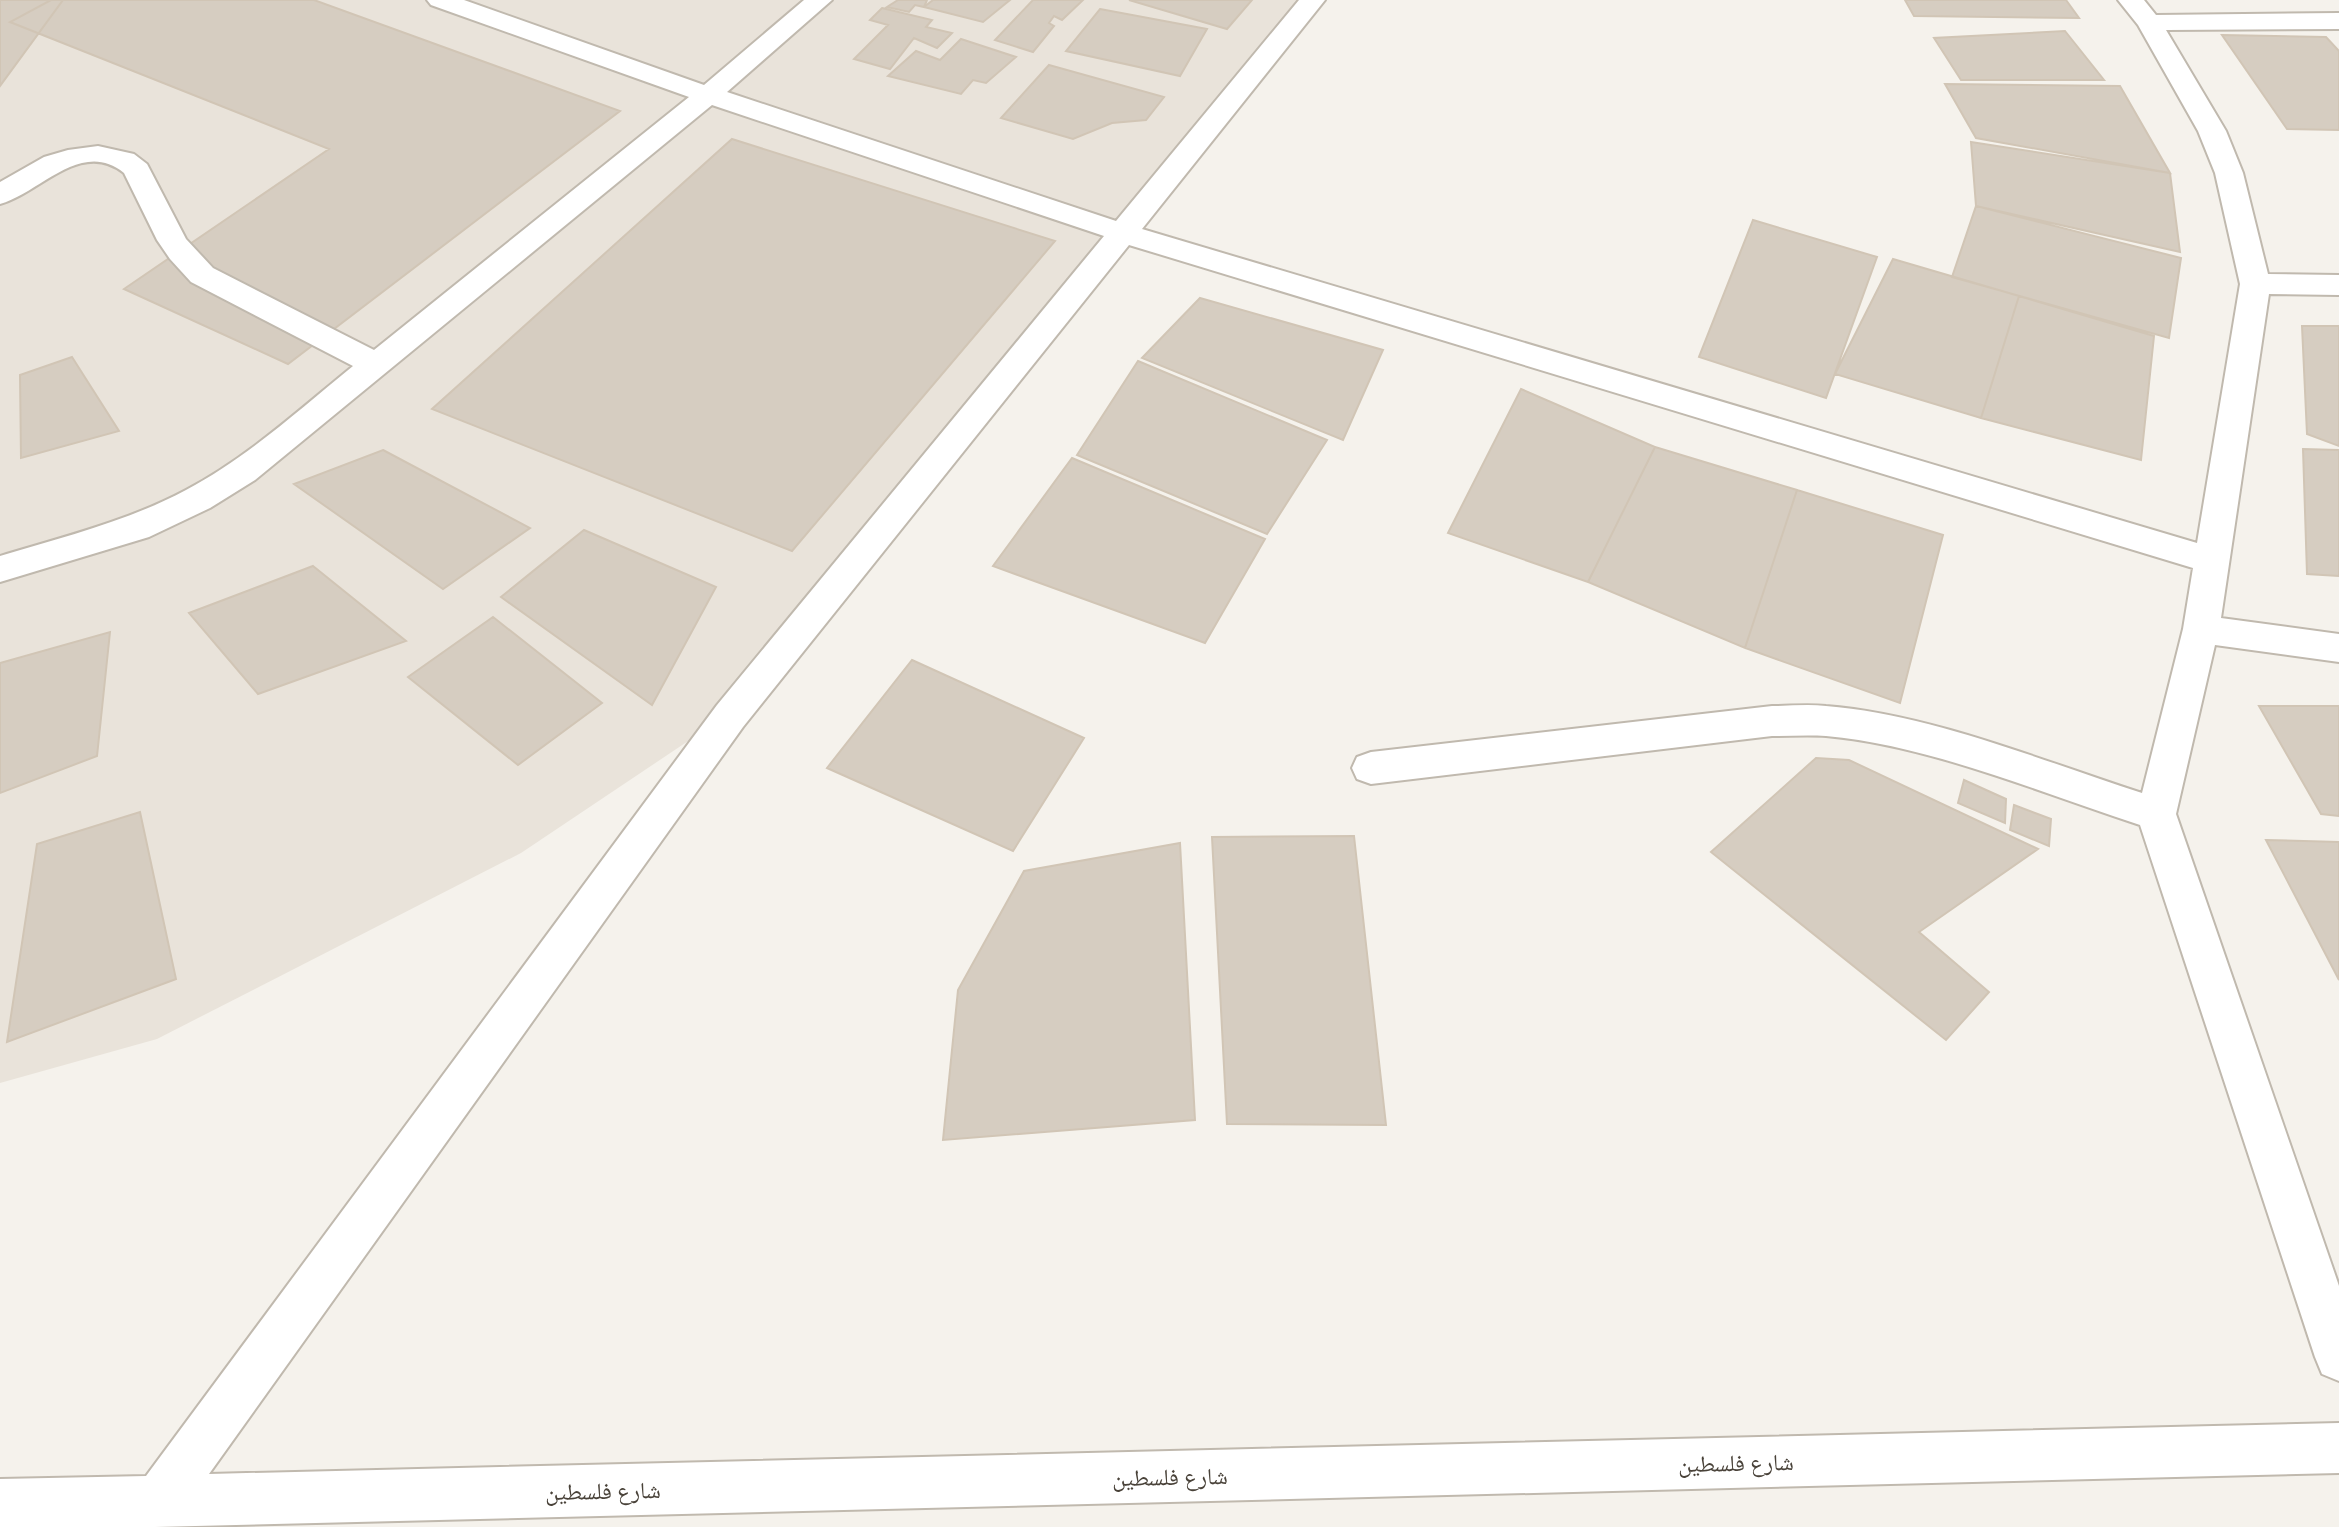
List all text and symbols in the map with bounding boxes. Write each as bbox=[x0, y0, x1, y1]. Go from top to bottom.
street label: شارع فلسطين bbox=[1678, 1446, 1794, 1479]
street label: شارع فلسطين bbox=[1112, 1460, 1228, 1493]
street label: شارع فلسطين bbox=[545, 1474, 661, 1507]

